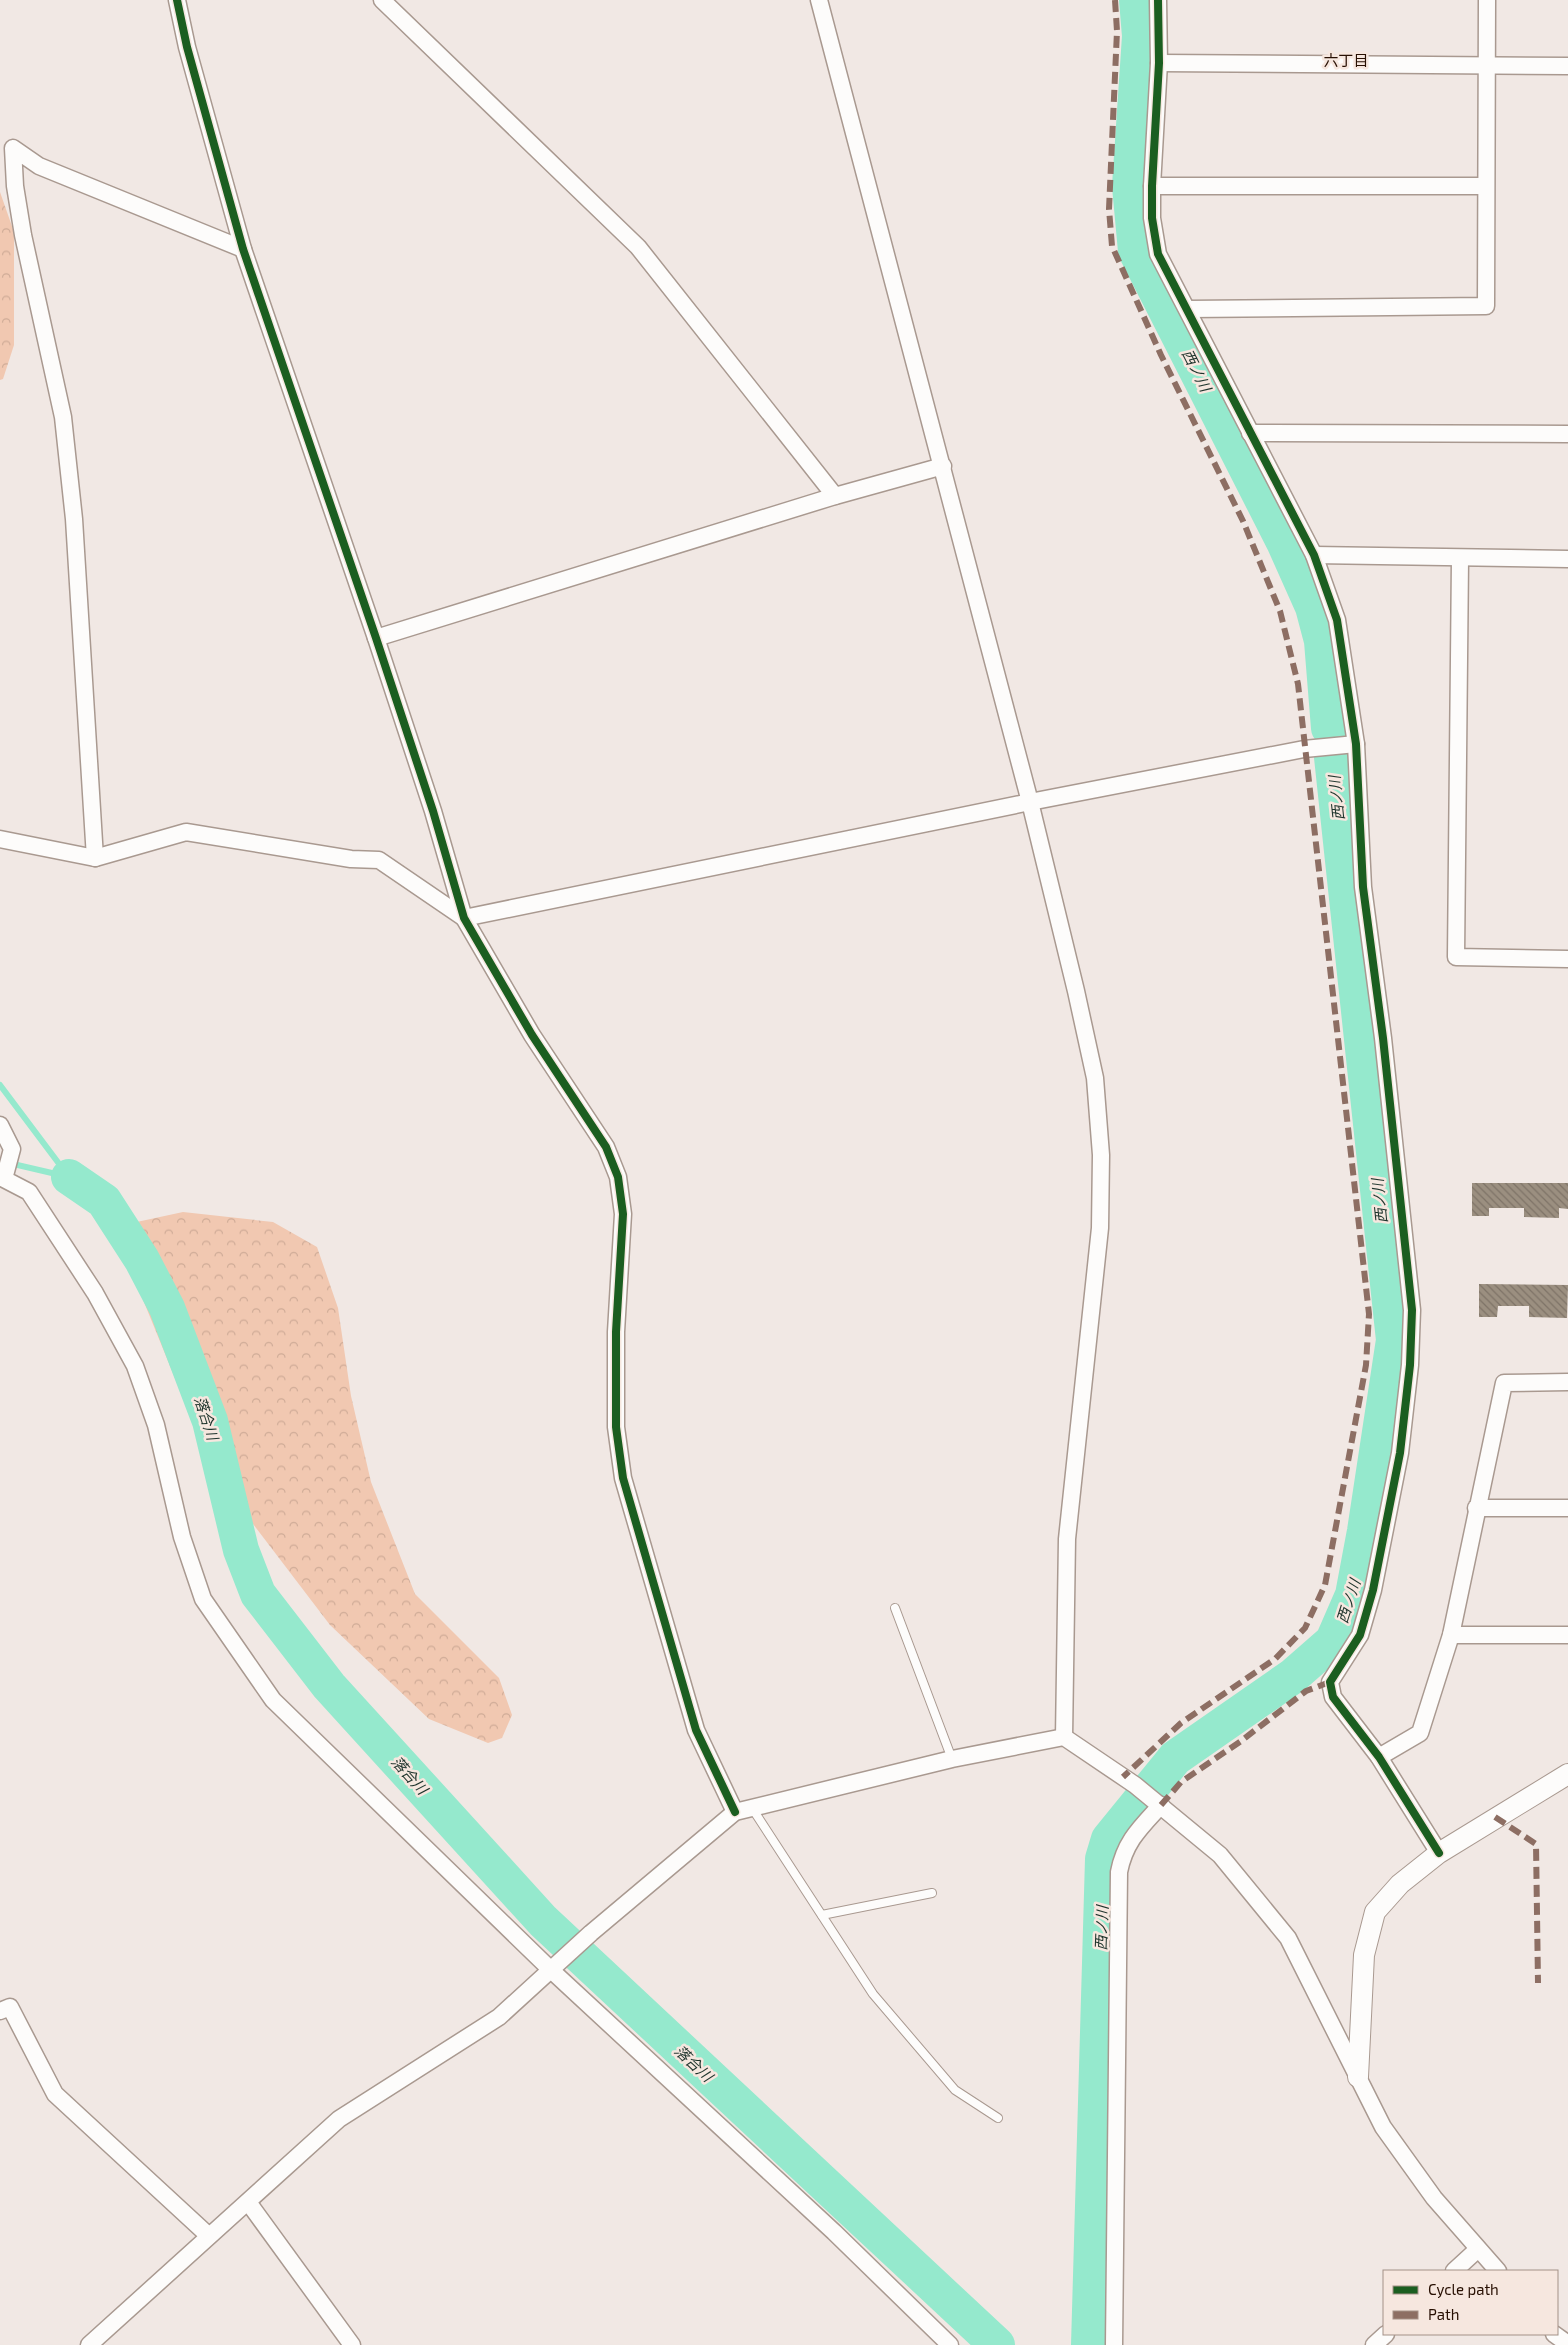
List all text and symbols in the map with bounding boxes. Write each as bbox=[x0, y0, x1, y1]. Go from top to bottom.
district label: 六丁目 bbox=[1323, 51, 1369, 69]
water label: 西ノ川 bbox=[1179, 346, 1216, 396]
water label: 西ノ川 bbox=[1324, 773, 1347, 821]
water label: 西ノ川 bbox=[1367, 1176, 1390, 1224]
water label: 落合川 bbox=[191, 1394, 223, 1444]
water label: 西ノ川 bbox=[1332, 1575, 1364, 1625]
water label: 落合川 bbox=[388, 1752, 433, 1799]
water label: 西ノ川 bbox=[1091, 1903, 1111, 1951]
water label: 落合川 bbox=[671, 2041, 718, 2086]
legend bbox=[1383, 2270, 1558, 2335]
text: Cycle path bbox=[1428, 2280, 1499, 2298]
text: Path bbox=[1428, 2305, 1459, 2323]

